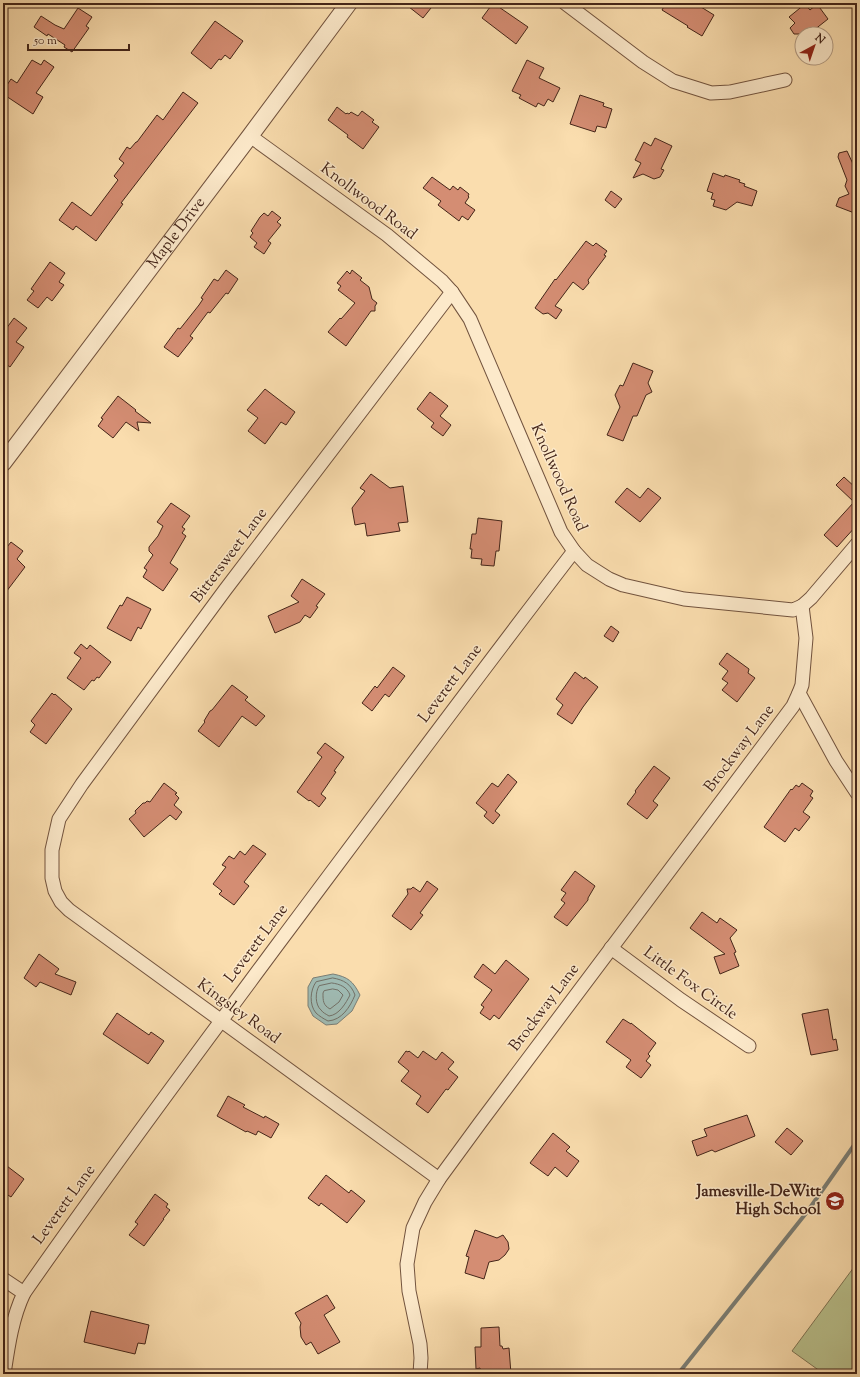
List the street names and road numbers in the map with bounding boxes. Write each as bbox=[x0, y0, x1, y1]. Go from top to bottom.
street label: Knollwood Road bbox=[315, 158, 421, 246]
street label: Maple Drive bbox=[142, 193, 211, 274]
street label: Knollwood Road bbox=[524, 420, 592, 536]
street label: Bittersweet Lane bbox=[186, 503, 274, 609]
street label: Leverett Lane bbox=[414, 640, 488, 728]
street label: Brockway Lane bbox=[699, 700, 781, 798]
street label: Leverett Lane bbox=[220, 900, 294, 988]
street label: Little Fox Circle bbox=[638, 942, 742, 1026]
street label: Brockway Lane bbox=[504, 959, 586, 1057]
street label: Kingsley Road bbox=[191, 974, 285, 1050]
street label: Leverett Lane bbox=[28, 1160, 102, 1250]

